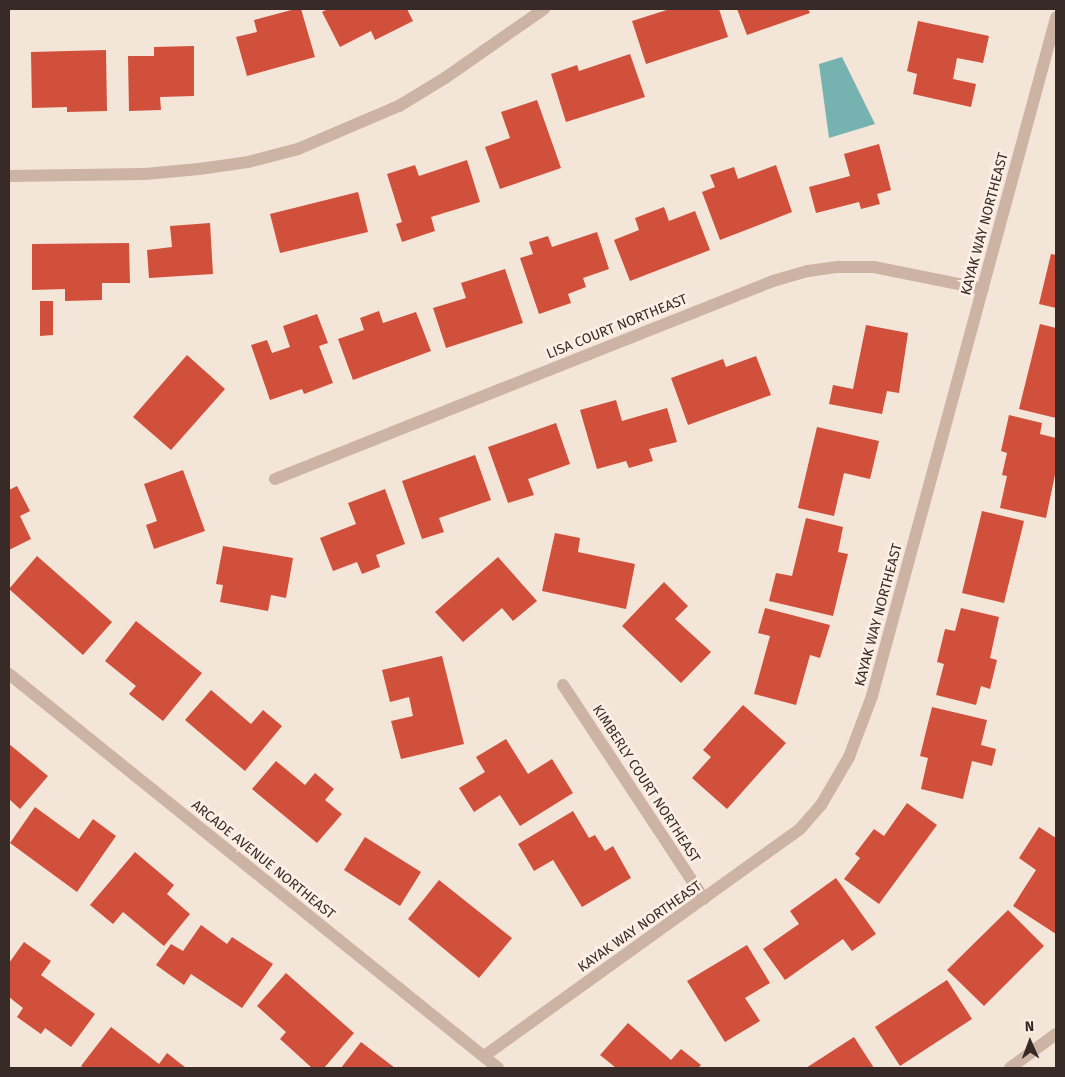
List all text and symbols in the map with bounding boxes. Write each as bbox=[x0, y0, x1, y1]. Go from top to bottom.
street label: KAYAK WAY NORTHEAST bbox=[958, 151, 1012, 297]
street label: LISA COURT NORTHEAST bbox=[544, 291, 690, 363]
street label: KAYAK WAY NORTHEAST bbox=[852, 542, 906, 688]
street label: KIMBERLY COURT NORTHEAST bbox=[589, 702, 703, 866]
street label: ARCADE AVENUE NORTHEAST bbox=[188, 797, 338, 923]
street label: KAYAK WAY NORTHEAST bbox=[575, 878, 705, 976]
north arrow bbox=[1005, 1017, 1055, 1067]
text: N bbox=[1025, 1018, 1034, 1035]

